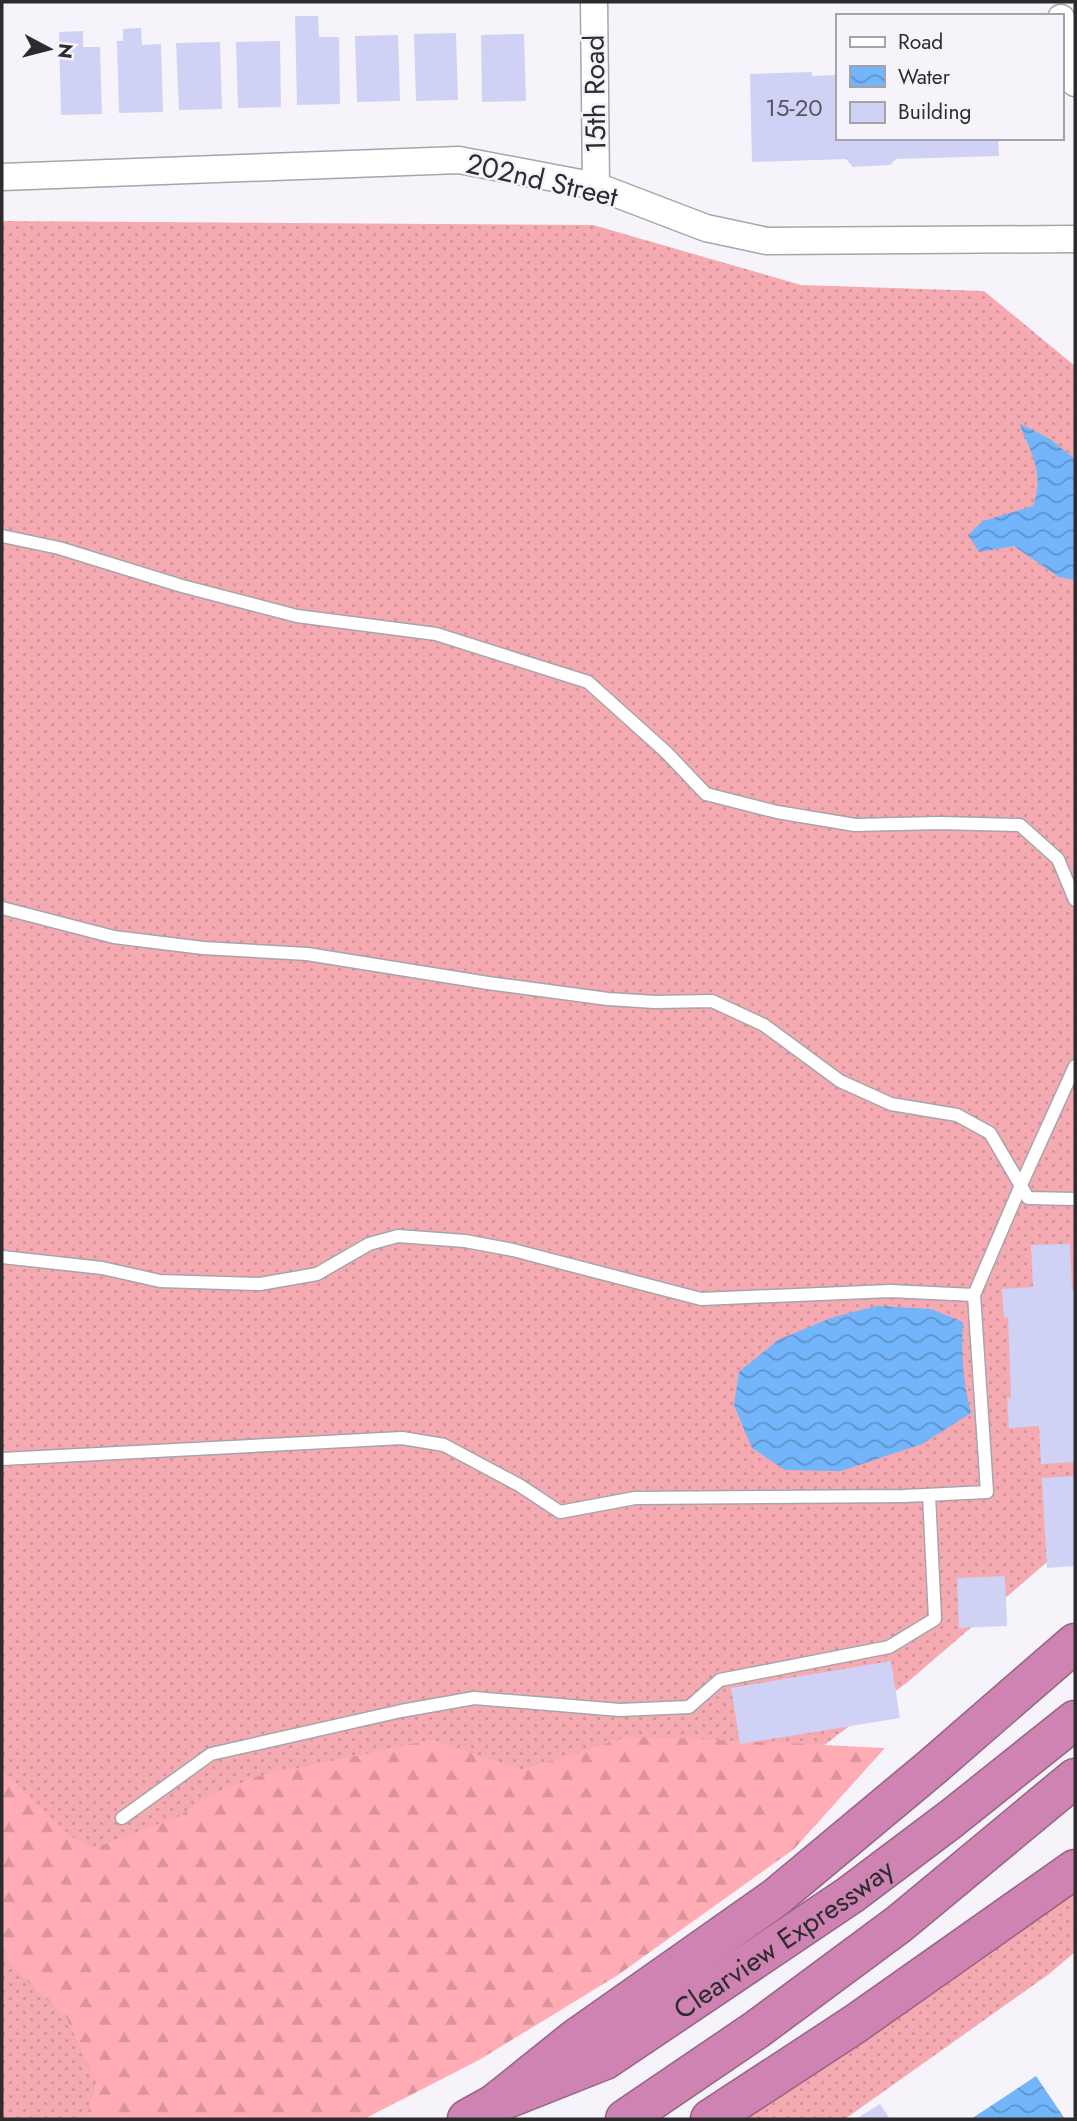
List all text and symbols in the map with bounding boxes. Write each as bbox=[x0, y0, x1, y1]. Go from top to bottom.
north arrow bbox=[14, 14, 84, 84]
legend bbox=[836, 14, 1063, 140]
text: Road bbox=[898, 27, 943, 57]
street label: 15th Road bbox=[573, 34, 617, 154]
text: N bbox=[51, 42, 80, 60]
text: Water bbox=[898, 62, 951, 92]
house number: 15-20 bbox=[765, 90, 823, 125]
text: Building bbox=[898, 97, 971, 127]
street label: 202nd Street bbox=[462, 143, 622, 217]
street label: Clearview Expressway bbox=[665, 1848, 903, 2029]

